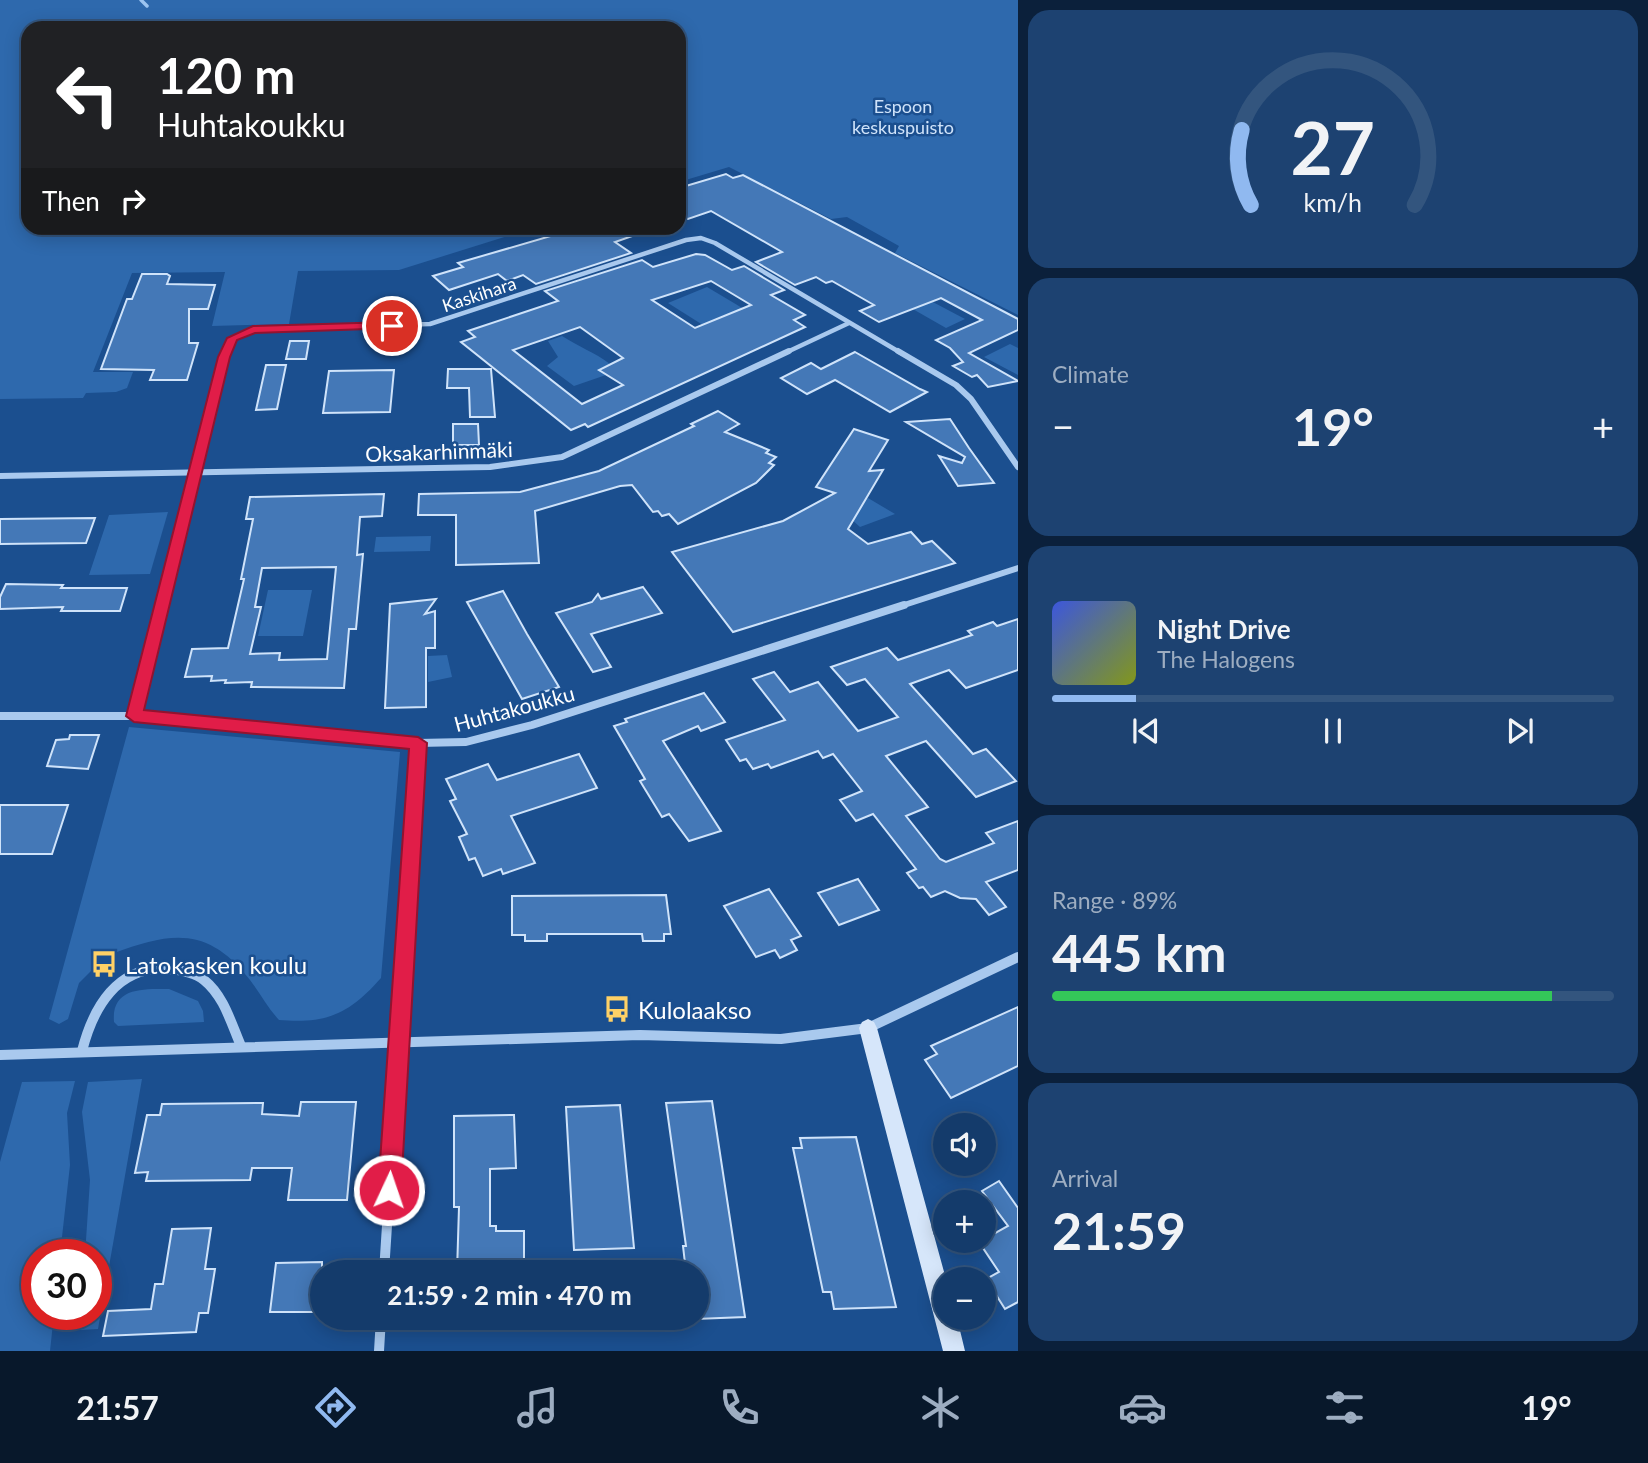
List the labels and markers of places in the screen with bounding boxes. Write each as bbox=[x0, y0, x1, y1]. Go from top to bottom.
pin bbox=[362, 296, 422, 356]
bus stop icon: Latokasken koulu bbox=[89, 949, 119, 979]
place label: Latokasken koulu bbox=[125, 950, 307, 979]
bus stop icon: Kulolaakso bbox=[602, 994, 632, 1024]
place label: Kulolaakso bbox=[638, 995, 752, 1024]

